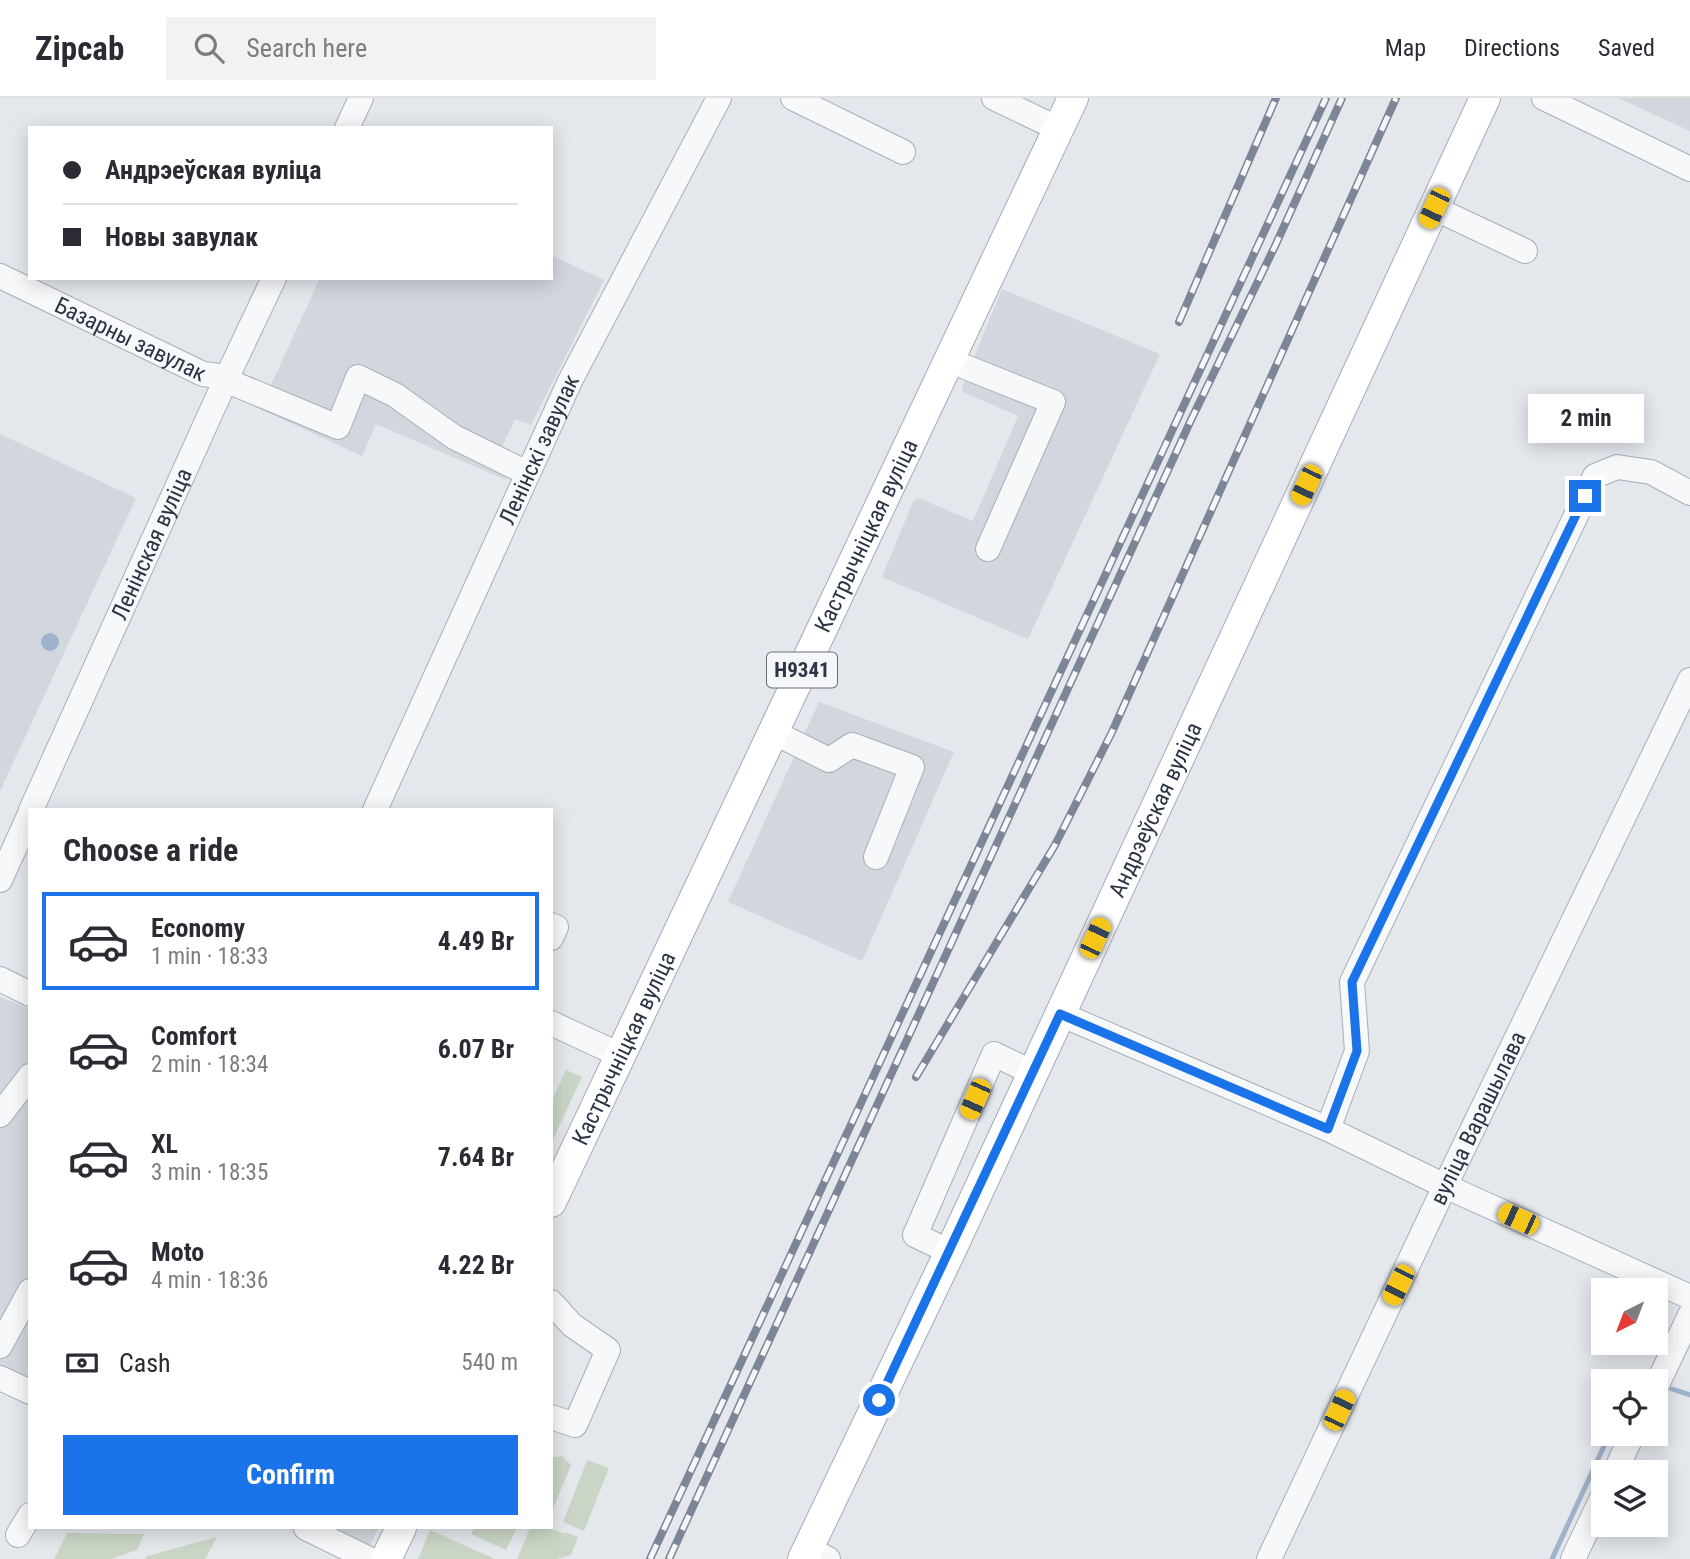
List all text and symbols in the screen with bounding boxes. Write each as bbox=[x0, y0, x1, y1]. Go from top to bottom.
search box bbox=[166, 17, 656, 80]
text: Zipcab bbox=[35, 29, 124, 68]
icon: search bbox=[190, 29, 228, 67]
text: Search here bbox=[246, 33, 367, 63]
text: Map bbox=[1385, 34, 1426, 62]
text: Directions bbox=[1464, 34, 1560, 62]
text: Saved bbox=[1598, 34, 1655, 62]
text: Андрэеўская вуліца bbox=[105, 155, 322, 185]
car bbox=[1416, 185, 1453, 231]
text: Новы завулак bbox=[105, 222, 258, 252]
street label: Базарны завулак bbox=[51, 291, 211, 387]
street label: Ленінскі завулак bbox=[493, 370, 585, 529]
callout: 2 min bbox=[1527, 394, 1643, 444]
text: 2 min bbox=[1560, 405, 1612, 432]
street label: Кастрычніцкая вуліца bbox=[809, 435, 923, 637]
car bbox=[1288, 462, 1325, 508]
street label: Ленінская вуліца bbox=[105, 464, 197, 624]
route end bbox=[1569, 480, 1601, 512]
road number: Н9341 bbox=[767, 652, 837, 688]
street label: Андрэеўская вуліца bbox=[1103, 718, 1207, 901]
text: Choose a ride bbox=[63, 831, 238, 869]
icon: car bbox=[67, 910, 130, 973]
text: Economy bbox=[151, 913, 245, 943]
car bbox=[1077, 915, 1114, 961]
text: 4.49 Br bbox=[438, 926, 514, 956]
text: 1 min · 18:33 bbox=[151, 943, 268, 970]
street label: Кастрычніцкая вуліца bbox=[566, 947, 681, 1149]
icon: car bbox=[67, 1018, 130, 1081]
text: Comfort bbox=[151, 1021, 237, 1051]
street label: вуліца Варашылава bbox=[1425, 1027, 1531, 1209]
text: 6.07 Br bbox=[438, 1034, 514, 1064]
text: 2 min · 18:34 bbox=[151, 1051, 268, 1078]
car bbox=[957, 1076, 994, 1122]
icon: car bbox=[67, 1126, 130, 1189]
text: XL bbox=[151, 1129, 178, 1159]
text: 7.64 Br bbox=[438, 1142, 514, 1172]
text: 3 min · 18:35 bbox=[151, 1159, 268, 1186]
car bbox=[1495, 1201, 1542, 1237]
icon: car bbox=[67, 1234, 130, 1297]
text: Moto bbox=[151, 1237, 204, 1267]
text: 4.22 Br bbox=[438, 1250, 514, 1280]
car bbox=[1380, 1262, 1417, 1308]
text: 4 min · 18:36 bbox=[151, 1267, 268, 1294]
north arrow bbox=[1591, 1278, 1668, 1354]
map controls bbox=[1591, 1278, 1668, 1537]
icon: cash bbox=[63, 1344, 101, 1382]
text: Cash bbox=[119, 1348, 171, 1378]
text: 540 m bbox=[461, 1349, 518, 1376]
button: locate bbox=[1591, 1369, 1668, 1446]
route start bbox=[863, 1384, 895, 1416]
car bbox=[1321, 1387, 1358, 1433]
button: Confirm bbox=[63, 1435, 518, 1515]
button: layers bbox=[1591, 1460, 1668, 1537]

